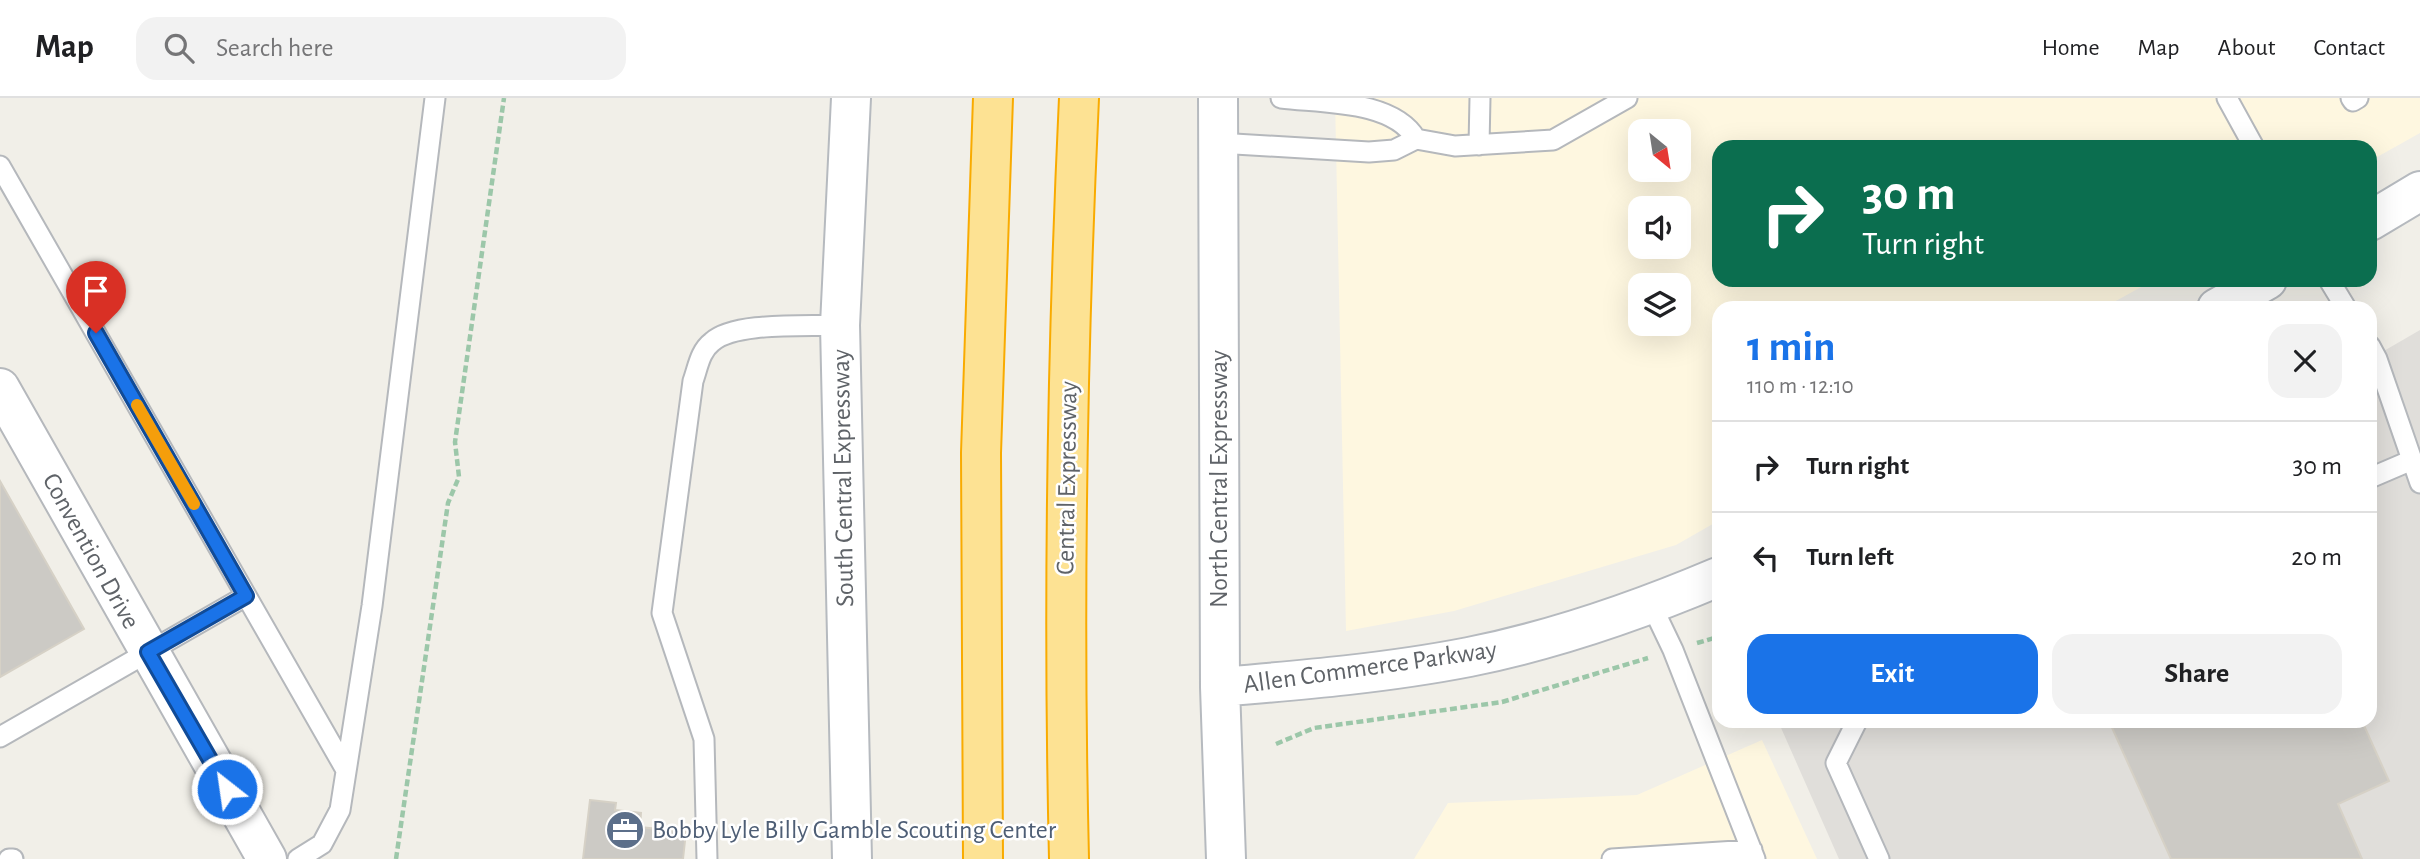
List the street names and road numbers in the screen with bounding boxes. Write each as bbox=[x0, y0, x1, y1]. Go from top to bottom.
street label: South Central Expressway bbox=[828, 349, 858, 607]
street label: North Central Expressway bbox=[1206, 350, 1232, 608]
street label: Central Expressway bbox=[1052, 381, 1082, 575]
street label: Convention Drive bbox=[38, 469, 144, 633]
street label: Allen Commerce Parkway bbox=[1242, 636, 1498, 698]

